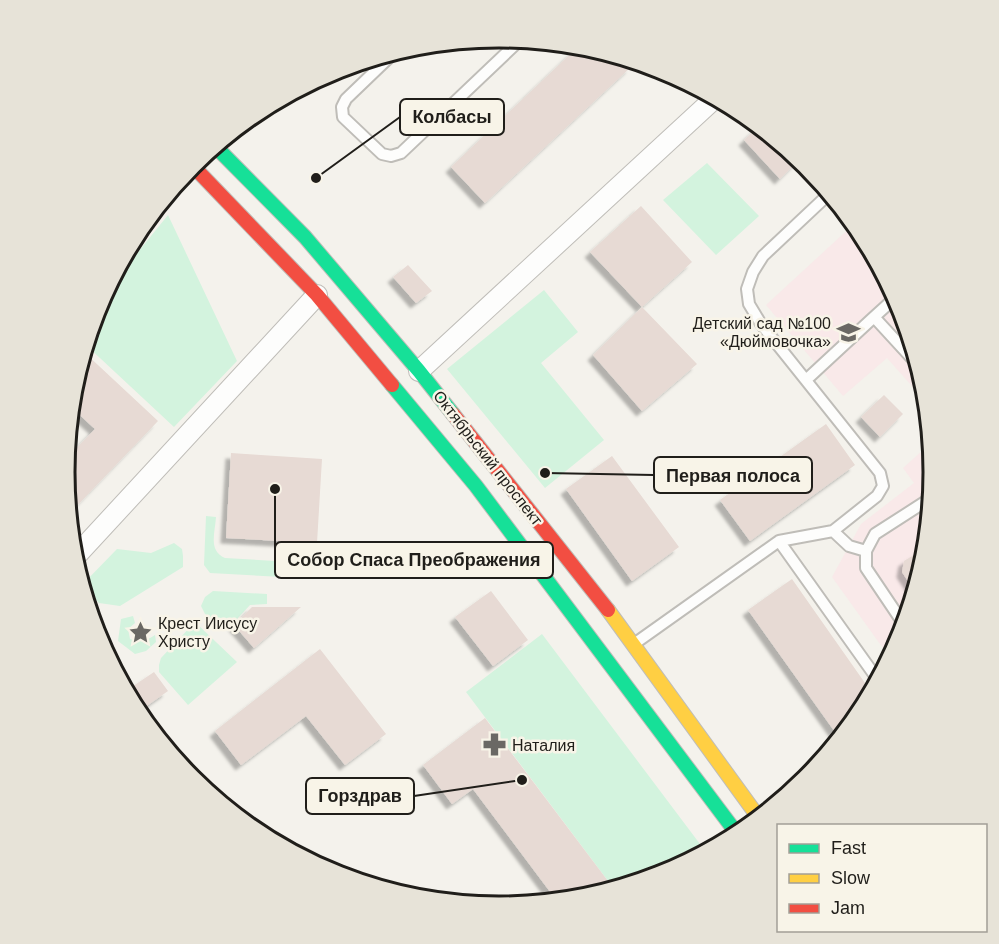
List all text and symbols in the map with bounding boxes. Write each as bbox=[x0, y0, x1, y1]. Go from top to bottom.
callout: Колбасы bbox=[400, 99, 504, 135]
text: Колбасы bbox=[412, 107, 492, 127]
place label: Детский сад №100 «Дюймовочка» bbox=[693, 315, 831, 350]
school or university icon: Детский сад №100 «Дюймовочка» bbox=[836, 319, 862, 345]
street label: Октябрьский проспект bbox=[430, 387, 546, 529]
callout: Первая полоса bbox=[654, 457, 812, 493]
text: Первая полоса bbox=[666, 466, 801, 486]
callout: Собор Спаса Преображения bbox=[275, 542, 553, 578]
text: Собор Спаса Преображения bbox=[287, 550, 541, 570]
place label: Крест Иисусу Христу bbox=[158, 615, 257, 650]
place icon: Крест Иисусу Христу bbox=[127, 619, 153, 645]
pharmacy icon: Наталия bbox=[481, 732, 507, 758]
place label: Наталия bbox=[512, 737, 575, 754]
callout: Горздрав bbox=[306, 778, 414, 814]
text: Горздрав bbox=[318, 786, 402, 806]
legend bbox=[777, 824, 987, 932]
text: Fast bbox=[831, 838, 866, 858]
text: Slow bbox=[831, 868, 871, 888]
text: Jam bbox=[831, 898, 865, 918]

